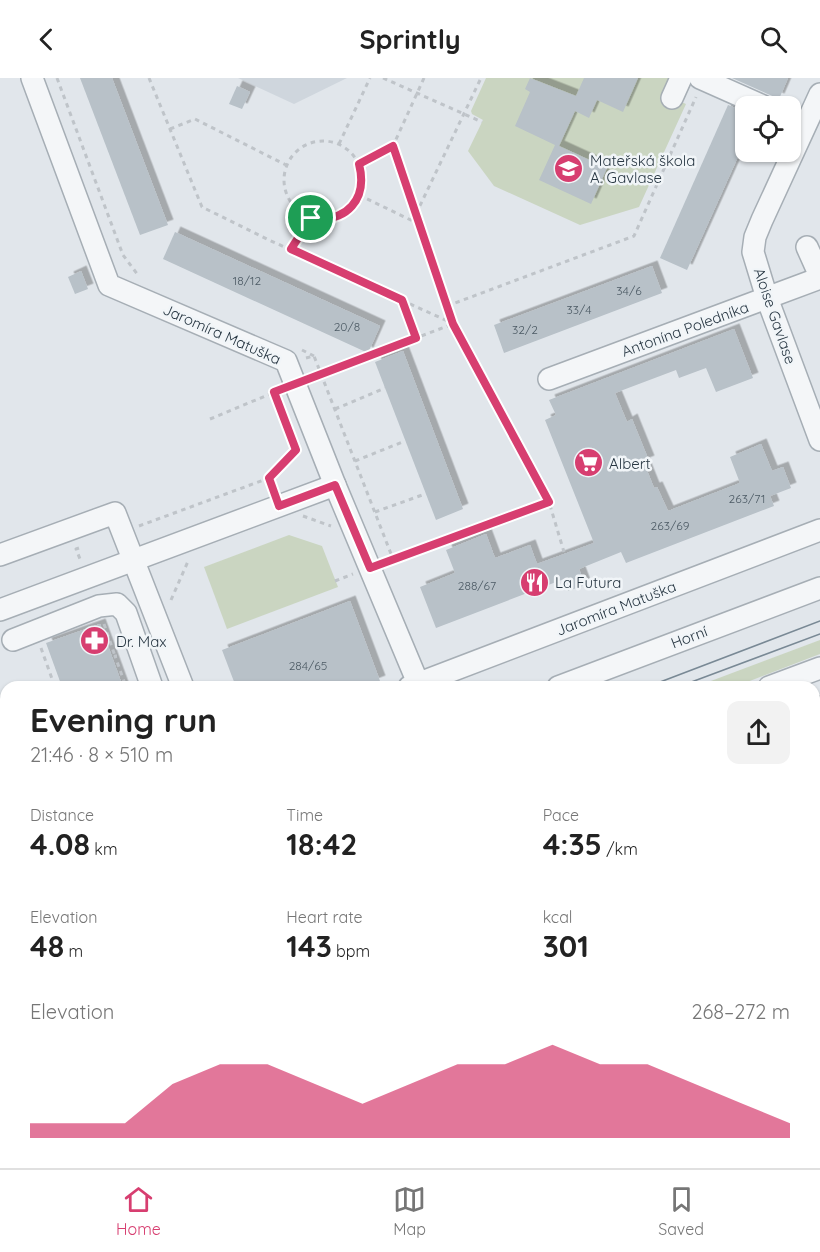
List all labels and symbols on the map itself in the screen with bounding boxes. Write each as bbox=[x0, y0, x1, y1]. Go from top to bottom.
place label: Mateřská škola A. Gavlase bbox=[590, 151, 695, 187]
school or university icon: Mateřská škola A. Gavlase bbox=[553, 153, 585, 185]
pin bbox=[285, 192, 336, 243]
street label: Aloise Gavlase bbox=[750, 265, 800, 367]
house number: 18/12 bbox=[233, 273, 261, 288]
house number: 34/6 bbox=[616, 283, 642, 298]
street label: Antonína Poledníka bbox=[619, 297, 751, 361]
street label: Jaromíra Matuška bbox=[160, 299, 284, 369]
house number: 33/4 bbox=[566, 302, 592, 317]
house number: 20/8 bbox=[334, 319, 360, 334]
house number: 32/2 bbox=[512, 322, 538, 337]
supermarket icon: Albert bbox=[572, 447, 604, 479]
place label: Albert bbox=[609, 454, 651, 473]
house number: 263/71 bbox=[729, 491, 765, 506]
house number: 263/69 bbox=[651, 518, 690, 533]
restaurant icon: La Futura bbox=[518, 566, 550, 598]
place label: La Futura bbox=[555, 573, 621, 592]
street label: Jaromíra Matuška bbox=[553, 576, 679, 640]
house number: 288/67 bbox=[458, 578, 496, 593]
street label: Horní bbox=[668, 621, 711, 653]
pharmacy icon: Dr. Max bbox=[79, 625, 111, 657]
place label: Dr. Max bbox=[116, 632, 167, 651]
house number: 284/65 bbox=[289, 658, 327, 673]

